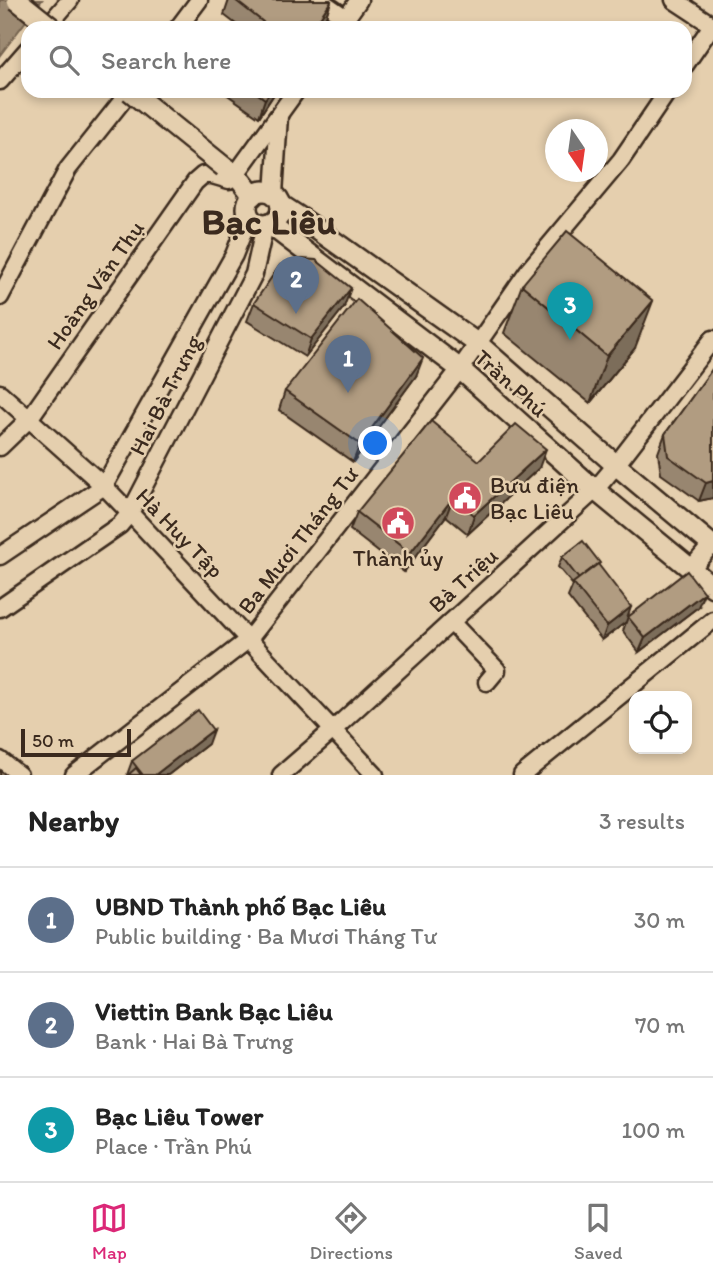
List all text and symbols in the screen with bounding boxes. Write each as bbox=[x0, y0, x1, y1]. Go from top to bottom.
search box bbox=[21, 21, 692, 98]
icon: search bbox=[45, 41, 83, 79]
text: Search here bbox=[101, 44, 231, 76]
north arrow bbox=[545, 119, 608, 182]
district label: Bạc Liêu bbox=[202, 199, 336, 243]
street label: Hoàng Văn Thụ bbox=[40, 215, 150, 355]
pin: 2 bbox=[273, 256, 319, 314]
pin: 3 bbox=[547, 282, 593, 340]
street label: Hai Bà Trưng bbox=[123, 330, 207, 460]
pin: 1 bbox=[325, 335, 371, 393]
street label: Trần Phú bbox=[469, 343, 553, 423]
your location bbox=[358, 426, 392, 460]
street label: Ba Mươi Tháng Tư bbox=[232, 460, 365, 620]
place label: Bưu điện Bạc Liêu bbox=[490, 471, 579, 525]
public building icon: Bưu điện Bạc Liêu bbox=[446, 479, 484, 517]
street label: Hà Huy Tập bbox=[130, 482, 230, 584]
public building icon: Thành ủy bbox=[379, 504, 417, 542]
street label: Bà Triệu bbox=[423, 541, 504, 618]
place label: Thành ủy bbox=[353, 544, 443, 572]
map controls bbox=[629, 691, 692, 754]
button: locate bbox=[629, 691, 692, 754]
scale bar bbox=[21, 726, 131, 758]
text: 50 m bbox=[32, 729, 74, 752]
text: Nearby bbox=[28, 802, 119, 839]
text: 3 results bbox=[599, 807, 685, 835]
text: UBND Thành phố Bạc Liêu bbox=[95, 890, 386, 922]
text: 1 bbox=[46, 906, 56, 934]
text: 30 m bbox=[634, 906, 685, 934]
text: Public building · Ba Mươi Tháng Tư bbox=[95, 922, 437, 950]
text: Viettin Bank Bạc Liêu bbox=[95, 995, 333, 1027]
text: 2 bbox=[45, 1011, 57, 1039]
text: 70 m bbox=[635, 1011, 685, 1039]
text: Bank · Hai Bà Trưng bbox=[95, 1027, 293, 1055]
text: Bạc Liêu Tower bbox=[95, 1100, 263, 1132]
text: 3 bbox=[45, 1116, 57, 1144]
text: 100 m bbox=[621, 1116, 685, 1144]
text: Place · Trần Phú bbox=[95, 1132, 252, 1160]
tab: Map bbox=[90, 1199, 128, 1264]
tab: Directions bbox=[309, 1199, 393, 1264]
tab: Saved bbox=[574, 1199, 622, 1264]

